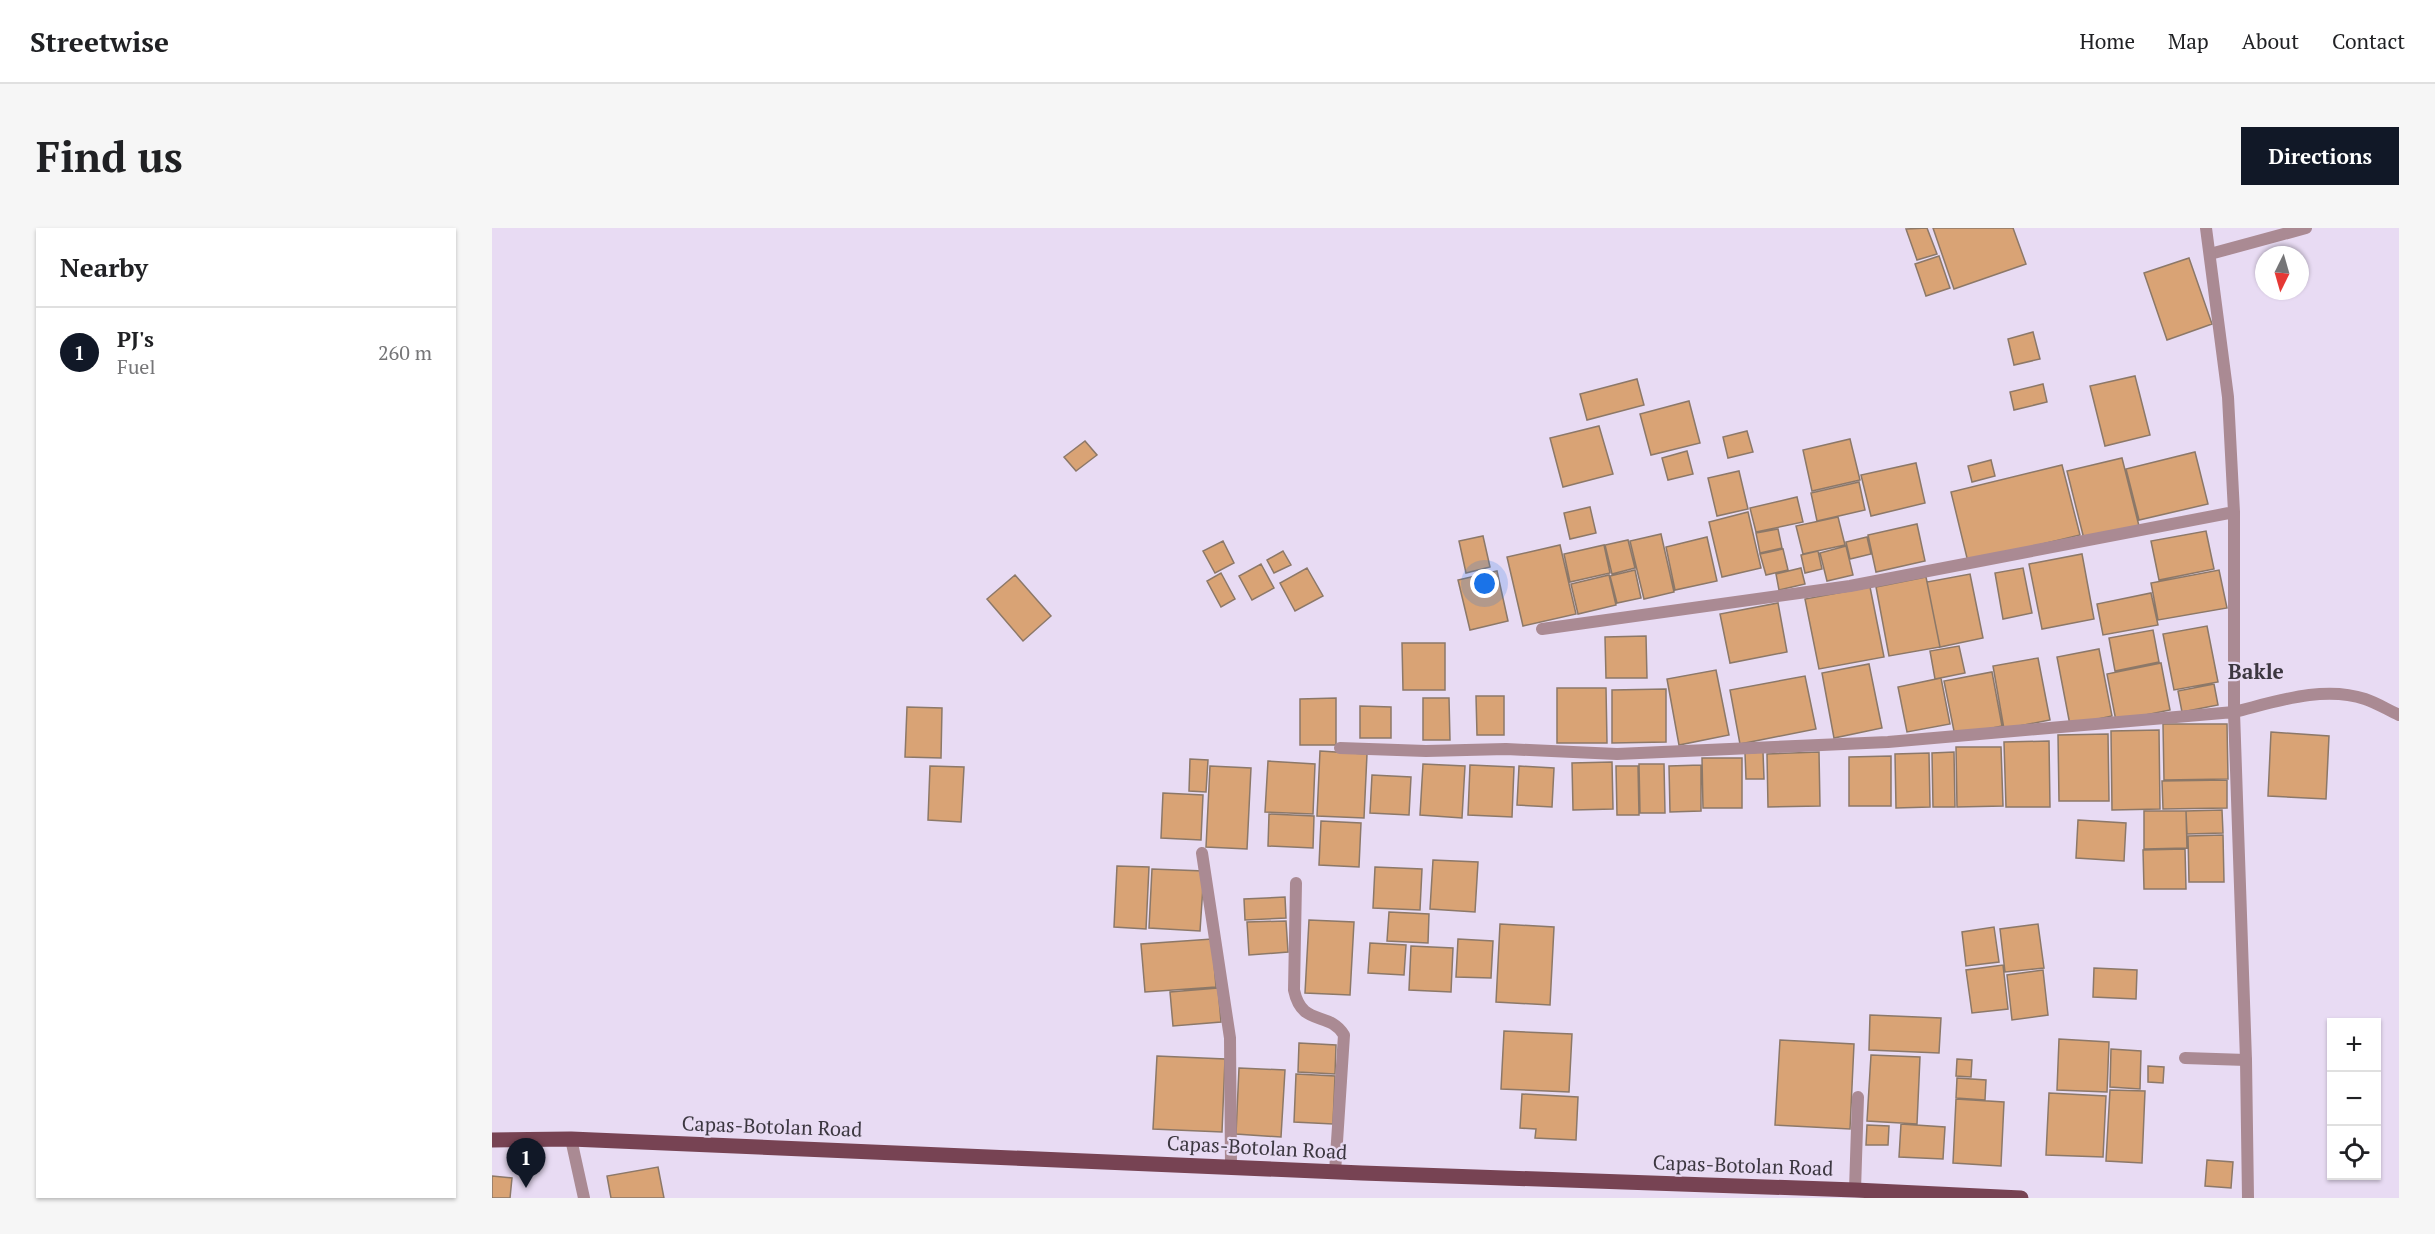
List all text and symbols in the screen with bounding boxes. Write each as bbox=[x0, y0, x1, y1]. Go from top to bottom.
text: Streetwise bbox=[30, 23, 169, 60]
text: Home bbox=[2079, 27, 2135, 55]
text: Map bbox=[2168, 27, 2209, 55]
text: About bbox=[2242, 27, 2299, 55]
text: Contact bbox=[2332, 27, 2405, 55]
button: Directions bbox=[2241, 127, 2399, 185]
text: Find us bbox=[36, 128, 183, 184]
north arrow bbox=[2255, 246, 2309, 300]
text: Nearby bbox=[60, 250, 148, 284]
text: PJ's bbox=[117, 324, 154, 353]
text: 1 bbox=[74, 339, 85, 366]
text: 260 m bbox=[378, 339, 432, 366]
text: Fuel bbox=[117, 353, 155, 380]
your location bbox=[1470, 569, 1499, 598]
district label: Bakle bbox=[2228, 657, 2284, 685]
map controls bbox=[2327, 1018, 2381, 1180]
button: + bbox=[2327, 1018, 2381, 1072]
button: − bbox=[2327, 1072, 2381, 1126]
street label: Capas-Botolan Road bbox=[681, 1109, 863, 1143]
button: locate bbox=[2327, 1126, 2381, 1180]
street label: Capas-Botolan Road bbox=[1166, 1129, 1348, 1165]
pin: 1 bbox=[507, 1138, 546, 1188]
street label: Capas-Botolan Road bbox=[1652, 1148, 1834, 1182]

